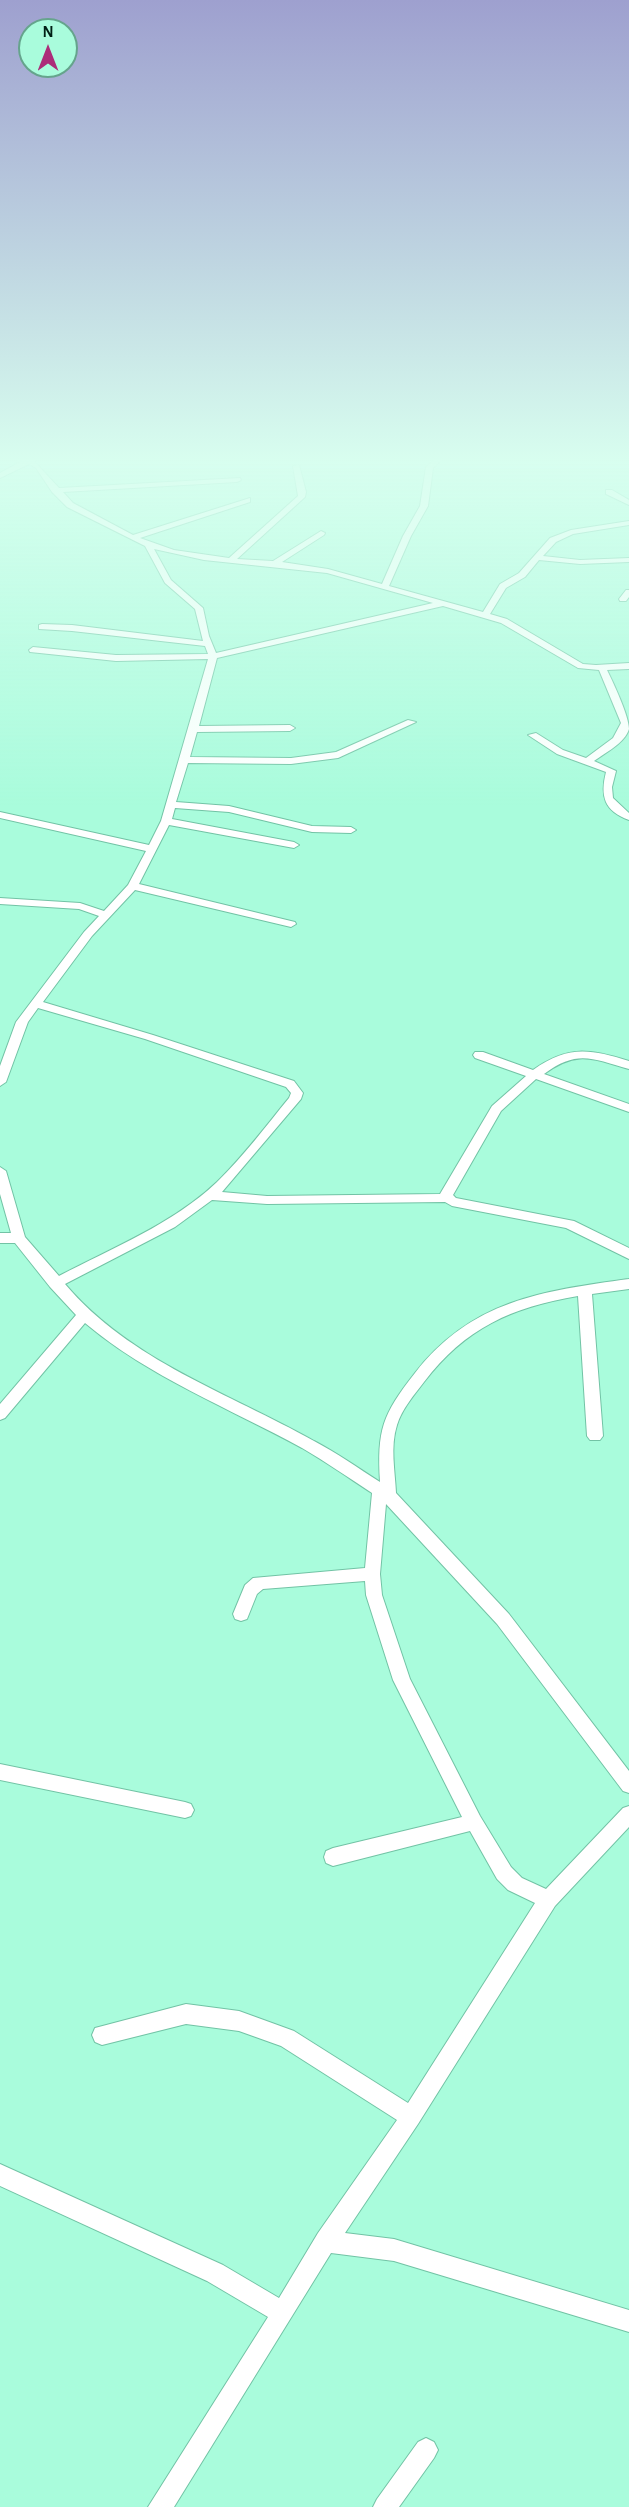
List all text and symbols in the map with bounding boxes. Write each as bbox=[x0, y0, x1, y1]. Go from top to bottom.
north arrow bbox=[18, 18, 78, 78]
text: N bbox=[42, 24, 54, 40]

